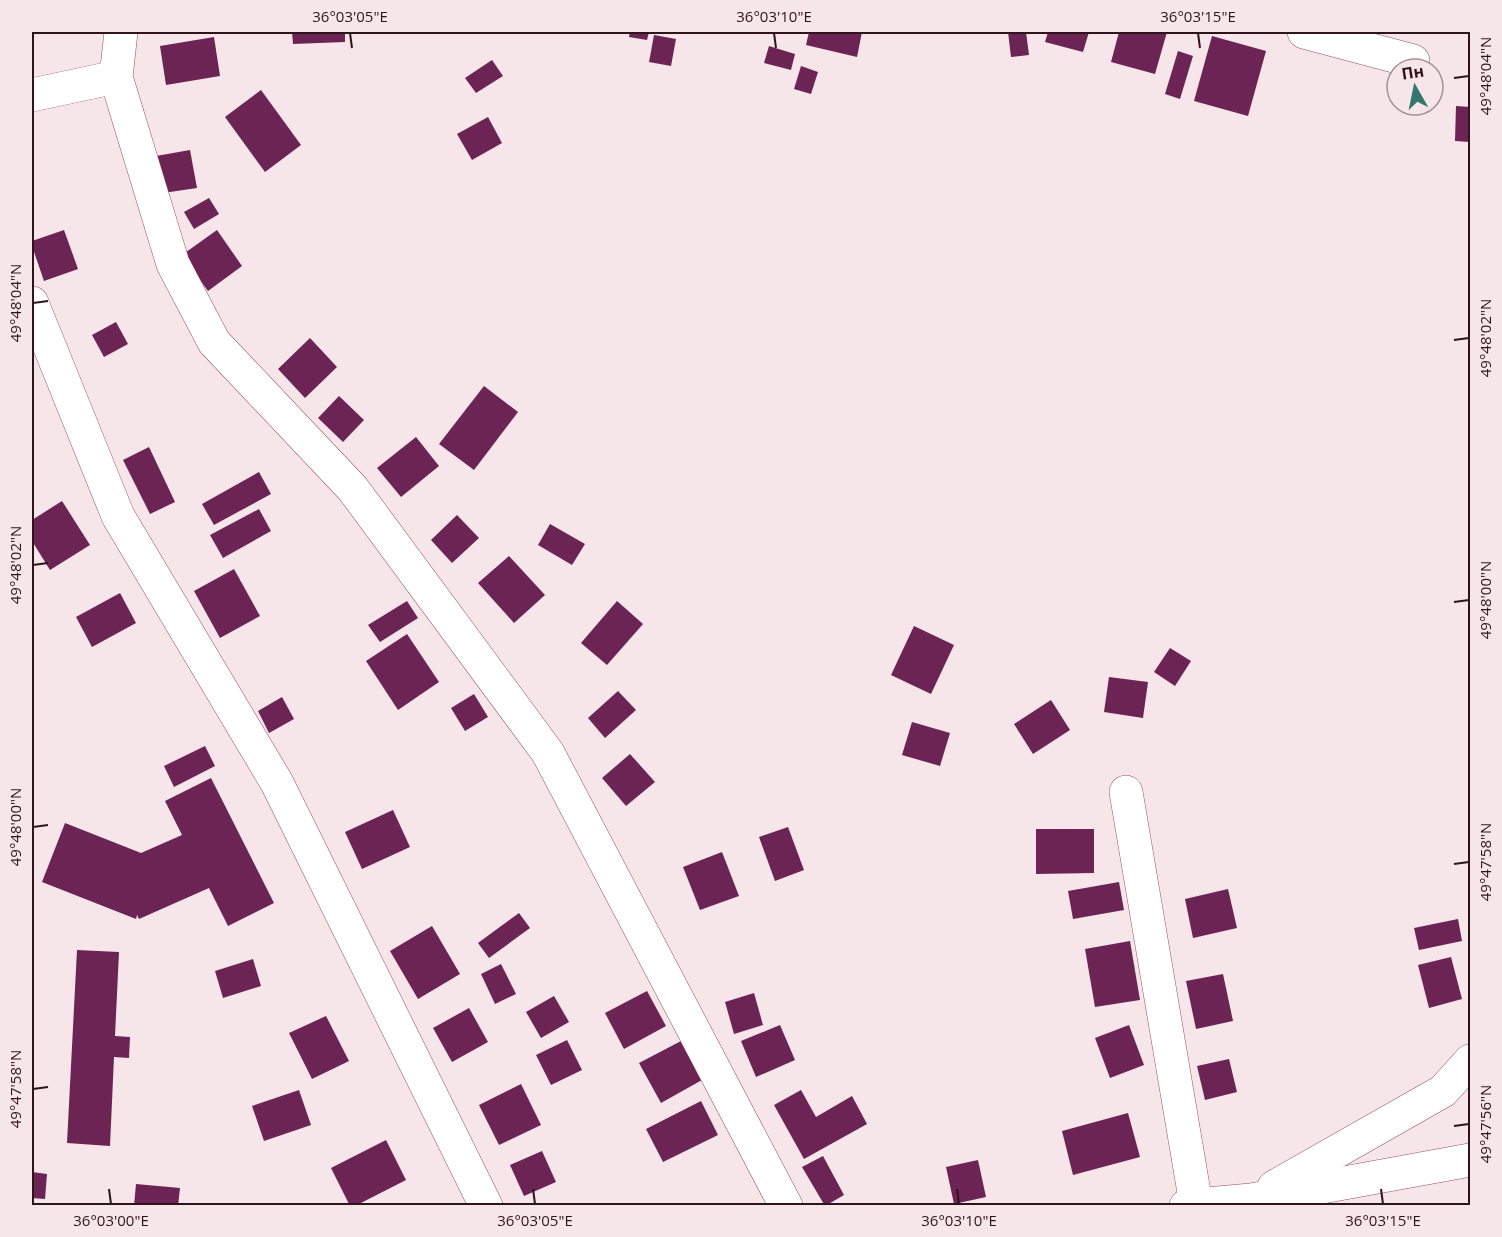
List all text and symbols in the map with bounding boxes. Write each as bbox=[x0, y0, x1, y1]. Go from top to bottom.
text: 36°03'05"E bbox=[312, 6, 388, 26]
text: 36°03'10"E bbox=[736, 6, 812, 26]
text: 36°03'15"E bbox=[1160, 6, 1236, 26]
text: 49°48'04"N bbox=[1475, 37, 1495, 115]
north arrow bbox=[1385, 57, 1445, 117]
text: Пн bbox=[1400, 60, 1425, 85]
text: 49°48'04"N bbox=[5, 264, 25, 342]
text: 49°48'02"N bbox=[1475, 299, 1495, 377]
text: 49°48'02"N bbox=[5, 526, 25, 604]
text: 49°48'00"N bbox=[1475, 561, 1495, 639]
text: 49°48'00"N bbox=[5, 788, 25, 866]
text: 49°47'58"N bbox=[1475, 823, 1495, 901]
text: 49°47'58"N bbox=[5, 1050, 25, 1128]
text: 49°47'56"N bbox=[1475, 1085, 1495, 1163]
text: 36°03'00"E bbox=[73, 1210, 149, 1230]
text: 36°03'05"E bbox=[497, 1210, 573, 1230]
text: 36°03'10"E bbox=[921, 1210, 997, 1230]
text: 36°03'15"E bbox=[1345, 1210, 1421, 1230]

